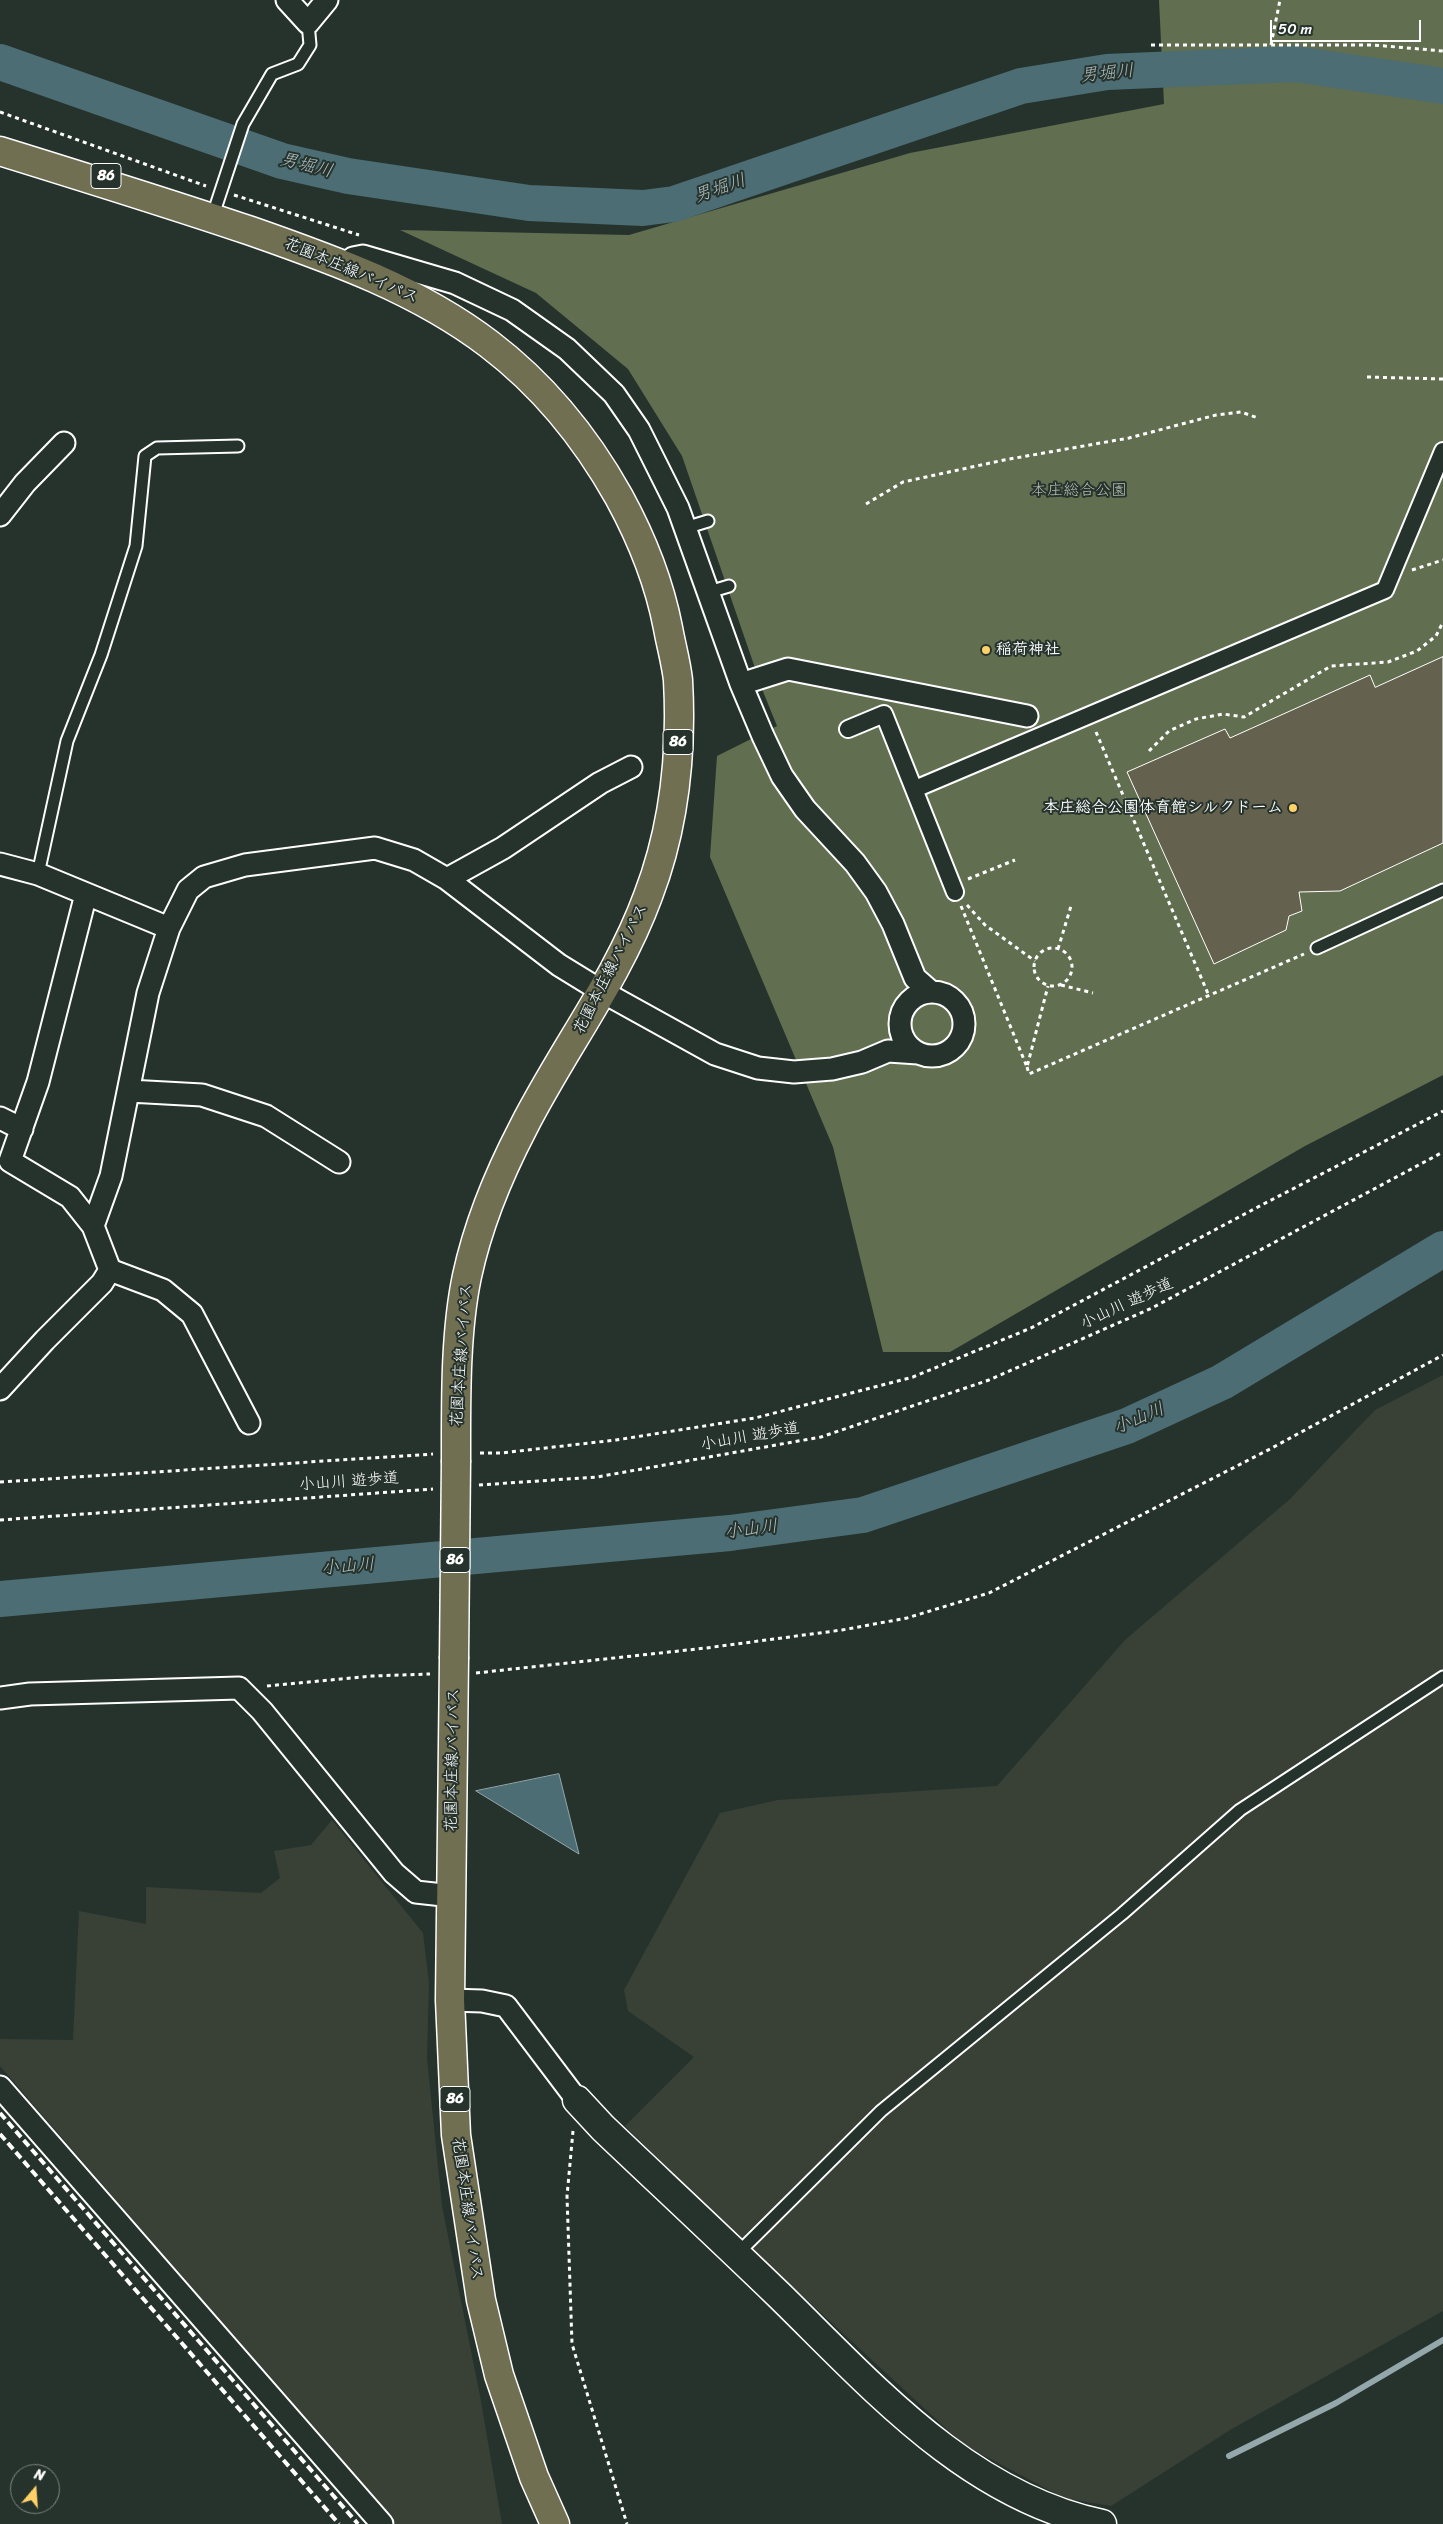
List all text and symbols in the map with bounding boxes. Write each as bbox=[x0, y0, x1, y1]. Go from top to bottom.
scale bar bbox=[1273, 10, 1424, 42]
text: 50 m bbox=[1278, 16, 1312, 42]
water label: 男堀川 bbox=[1079, 60, 1135, 88]
water label: 男堀川 bbox=[277, 149, 335, 183]
road number: 86 bbox=[91, 164, 121, 188]
water label: 男堀川 bbox=[691, 170, 749, 208]
street label: 花園本庄線バイパス bbox=[281, 234, 421, 308]
park label: 本庄総合公園 bbox=[1031, 481, 1127, 501]
place label: 稲荷神社 bbox=[996, 640, 1060, 660]
marker: 稲荷神社 bbox=[980, 644, 992, 656]
road number: 86 bbox=[663, 730, 693, 754]
place label: 本庄総合公園体育館シルクドーム bbox=[1043, 798, 1283, 818]
marker: 本庄総合公園体育館シルクドーム bbox=[1287, 802, 1299, 814]
street label: 花園本庄線バイパス bbox=[570, 900, 652, 1038]
street label: 小山川 遊歩道 bbox=[1078, 1274, 1176, 1334]
street label: 花園本庄線バイパス bbox=[447, 1283, 477, 1427]
water label: 小山川 bbox=[1110, 1399, 1168, 1439]
street label: 小山川 遊歩道 bbox=[699, 1419, 801, 1455]
street label: 小山川 遊歩道 bbox=[298, 1469, 400, 1495]
water label: 小山川 bbox=[723, 1516, 779, 1544]
road number: 86 bbox=[440, 1548, 470, 1572]
water label: 小山川 bbox=[320, 1554, 376, 1580]
street label: 花園本庄線バイパス bbox=[442, 1688, 464, 1832]
road number: 86 bbox=[440, 2086, 470, 2112]
street label: 花園本庄線バイパス bbox=[447, 2136, 487, 2282]
text: N bbox=[31, 2462, 48, 2489]
north arrow bbox=[10, 2464, 60, 2514]

